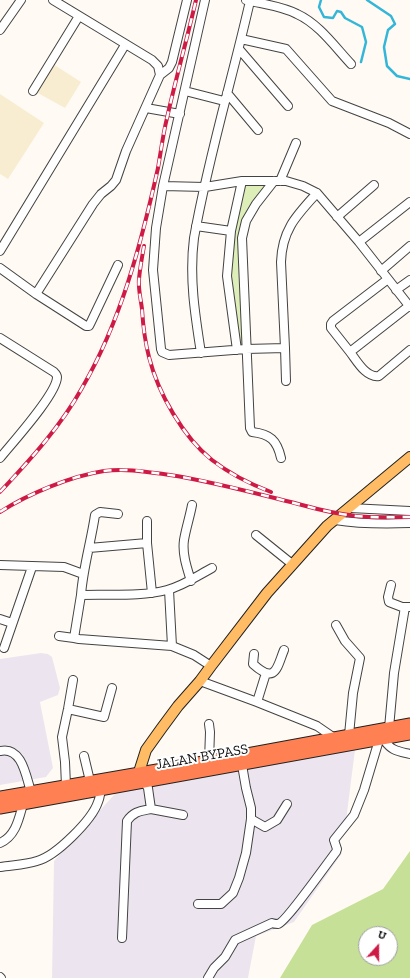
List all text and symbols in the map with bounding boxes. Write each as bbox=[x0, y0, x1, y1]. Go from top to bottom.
street label: JALAN BYPASS bbox=[155, 741, 249, 773]
north arrow bbox=[358, 926, 398, 966]
text: U bbox=[376, 928, 388, 943]

